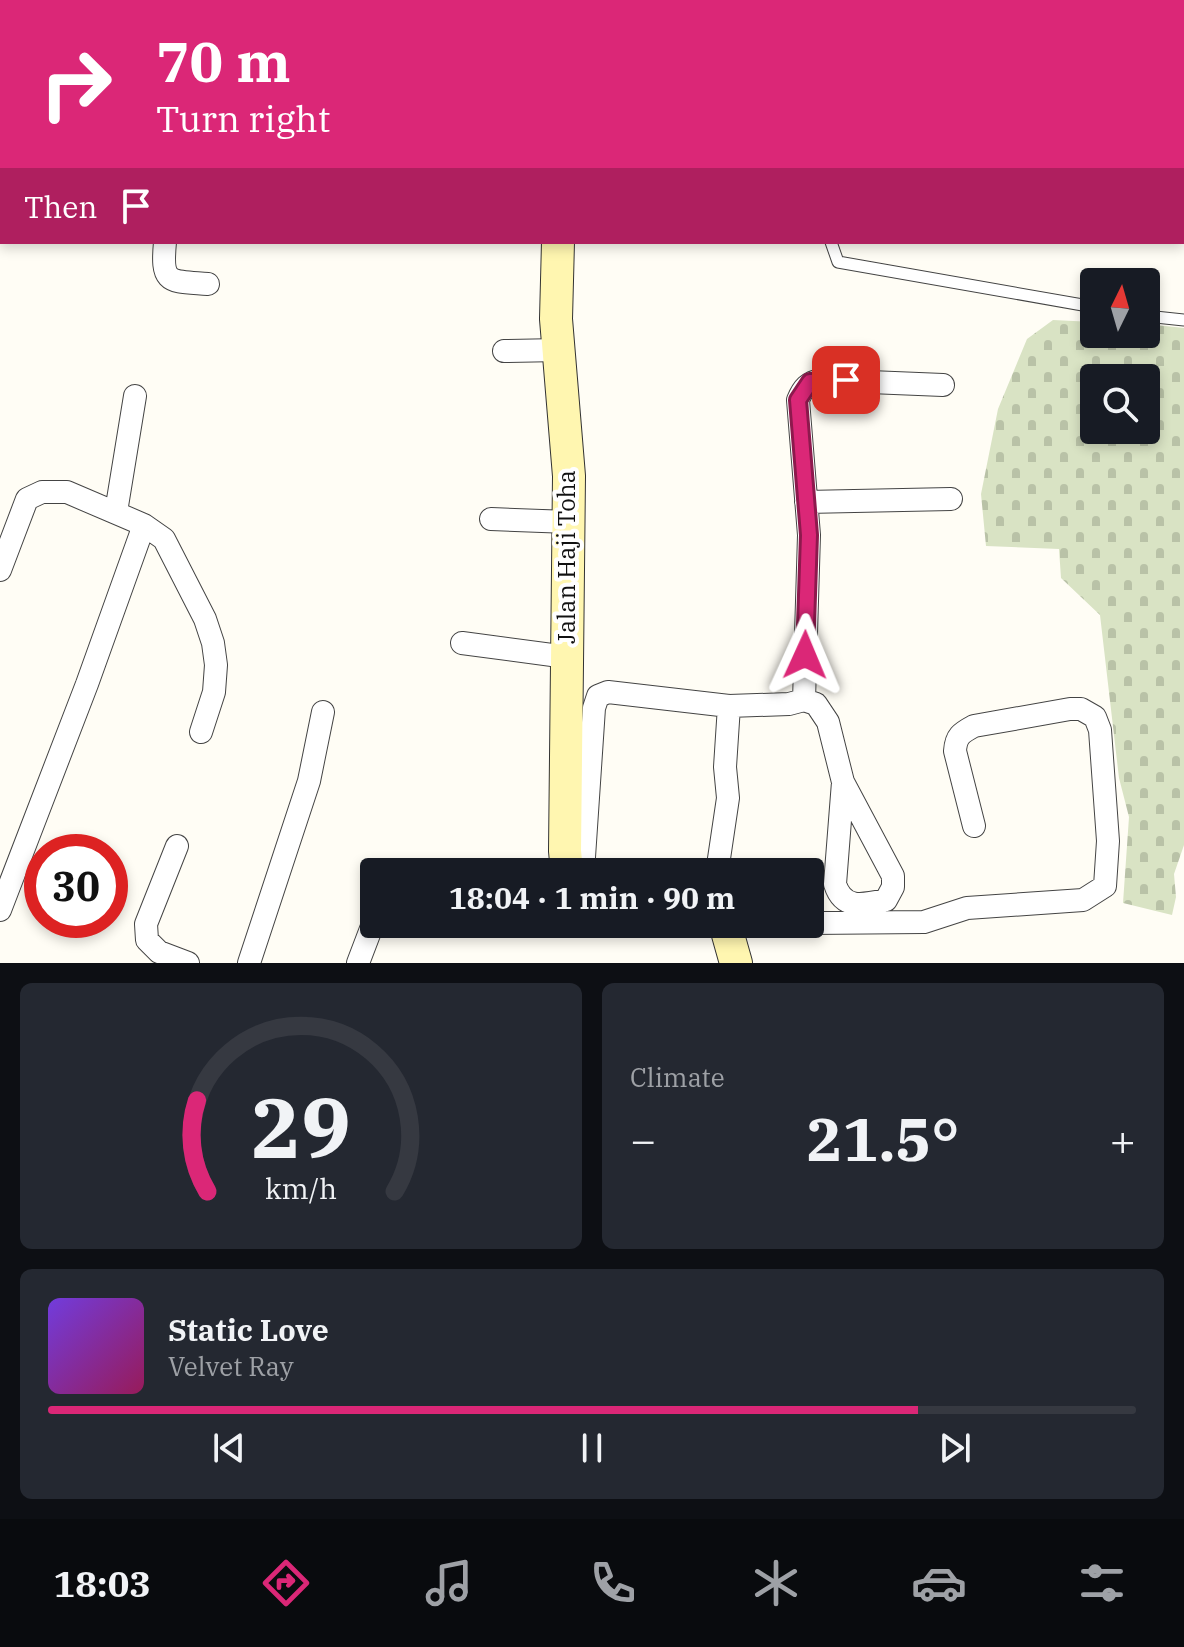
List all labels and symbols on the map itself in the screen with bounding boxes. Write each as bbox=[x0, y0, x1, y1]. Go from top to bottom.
north arrow bbox=[1080, 268, 1160, 348]
pin bbox=[812, 346, 880, 414]
street label: Jalan Haji Toha bbox=[550, 470, 582, 644]
position arrow bbox=[763, 613, 847, 697]
speed limit sign: 30 bbox=[24, 834, 128, 938]

